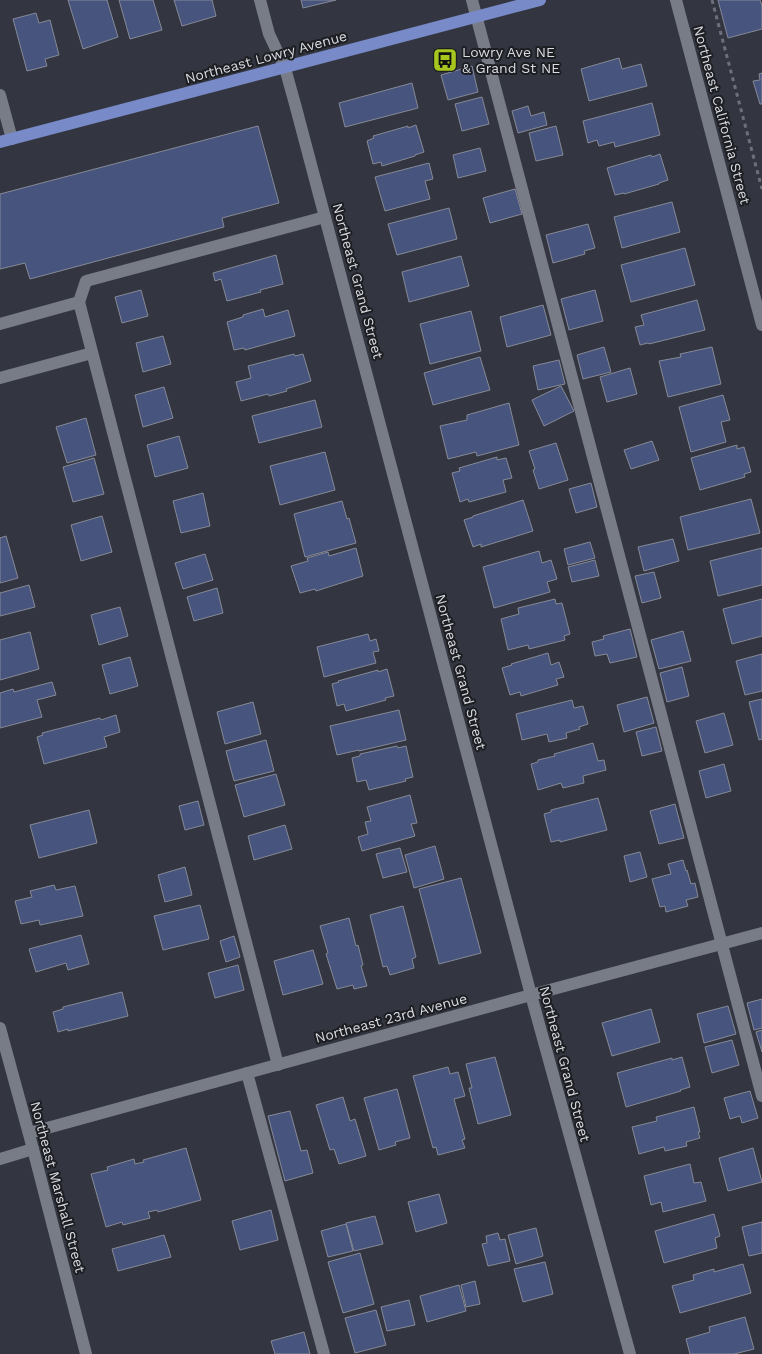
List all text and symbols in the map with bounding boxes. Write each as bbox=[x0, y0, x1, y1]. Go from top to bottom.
street label: Northeast California Street bbox=[690, 24, 754, 206]
street label: Northeast Lowry Avenue bbox=[183, 28, 349, 86]
place label: Lowry Ave NE & Grand St NE bbox=[462, 44, 560, 76]
bus stop icon: Lowry Ave NE & Grand St NE bbox=[432, 47, 458, 73]
street label: Northeast Grand Street bbox=[330, 201, 387, 361]
street label: Northeast Grand Street bbox=[433, 592, 490, 752]
street label: Northeast Grand Street bbox=[537, 984, 594, 1144]
street label: Northeast 23rd Avenue bbox=[313, 990, 469, 1046]
street label: Northeast Marshall Street bbox=[27, 1100, 89, 1274]

